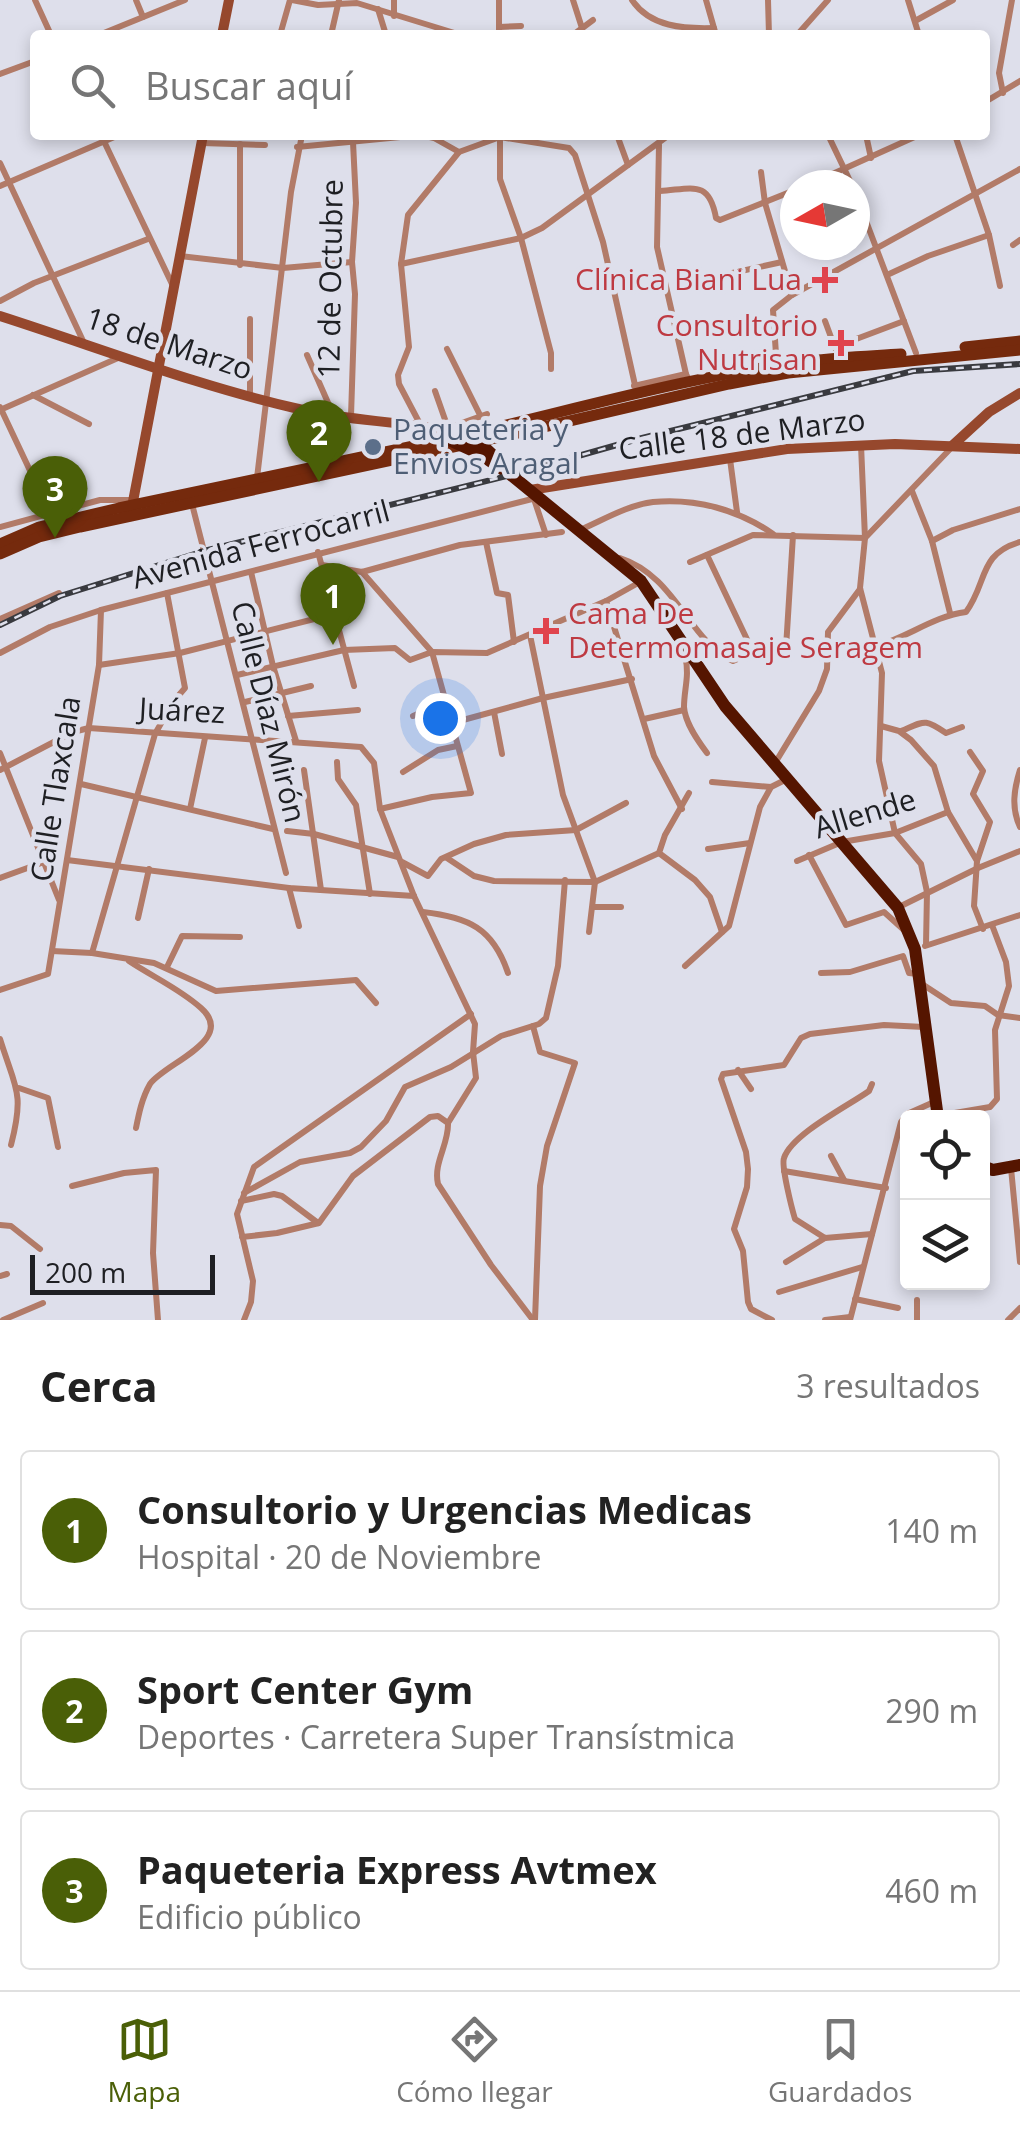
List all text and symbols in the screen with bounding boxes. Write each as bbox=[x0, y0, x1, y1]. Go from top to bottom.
search box bbox=[30, 30, 990, 140]
icon: search bbox=[65, 58, 120, 113]
text: Buscar aquí bbox=[145, 59, 353, 111]
north arrow bbox=[780, 170, 870, 260]
street label: 12 de Octubre bbox=[307, 179, 352, 379]
place label: Clínica Biani Lua bbox=[575, 258, 802, 299]
marker: Clínica Biani Lua bbox=[812, 267, 838, 293]
street label: 18 de Marzo bbox=[81, 296, 258, 389]
place label: Consultorio Nutrisan bbox=[656, 304, 818, 379]
marker: Consultorio Nutrisan bbox=[828, 330, 854, 356]
street label: Calle 18 de Marzo bbox=[616, 398, 868, 469]
pin: 2 bbox=[286, 400, 352, 482]
place label: Paqueteria y Envios Aragal bbox=[393, 408, 579, 483]
marker: Paqueteria y Envios Aragal bbox=[362, 436, 384, 458]
pin: 3 bbox=[22, 456, 88, 538]
street label: Avenida Ferrocarril bbox=[127, 489, 394, 598]
pin: 1 bbox=[300, 562, 366, 645]
place label: Cama De Determomasaje Seragem bbox=[568, 592, 923, 667]
street label: Calle Díaz Mirón bbox=[222, 597, 317, 826]
marker: Cama De Determomasaje Seragem bbox=[533, 618, 559, 644]
street label: Juárez bbox=[135, 687, 226, 732]
street label: Calle Tlaxcala bbox=[20, 693, 89, 884]
your location bbox=[415, 693, 466, 744]
street label: Allende bbox=[809, 778, 921, 847]
map controls bbox=[900, 1110, 990, 1290]
button: locate bbox=[900, 1110, 990, 1200]
button: layers bbox=[900, 1200, 990, 1290]
scale bar bbox=[30, 1250, 215, 1294]
text: 200 m bbox=[45, 1253, 126, 1291]
text: Cerca bbox=[40, 1357, 158, 1414]
text: 3 resultados bbox=[796, 1364, 980, 1407]
text: Consultorio y Urgencias Medicas bbox=[137, 1483, 752, 1535]
text: 1 bbox=[65, 1509, 84, 1552]
text: 140 m bbox=[885, 1509, 978, 1552]
text: Hospital · 20 de Noviembre bbox=[137, 1535, 541, 1578]
text: Sport Center Gym bbox=[137, 1663, 473, 1715]
text: 2 bbox=[65, 1689, 84, 1732]
text: 290 m bbox=[885, 1689, 978, 1732]
text: Deportes · Carretera Super Transístmica bbox=[137, 1715, 735, 1758]
text: Paqueteria Express Avtmex bbox=[137, 1843, 657, 1895]
text: 3 bbox=[65, 1869, 84, 1912]
text: 460 m bbox=[885, 1869, 978, 1912]
text: Edificio público bbox=[137, 1895, 362, 1938]
tab: Mapa bbox=[108, 2012, 181, 2110]
tab: Cómo llegar bbox=[396, 2012, 553, 2110]
tab: Guardados bbox=[768, 2012, 912, 2110]

